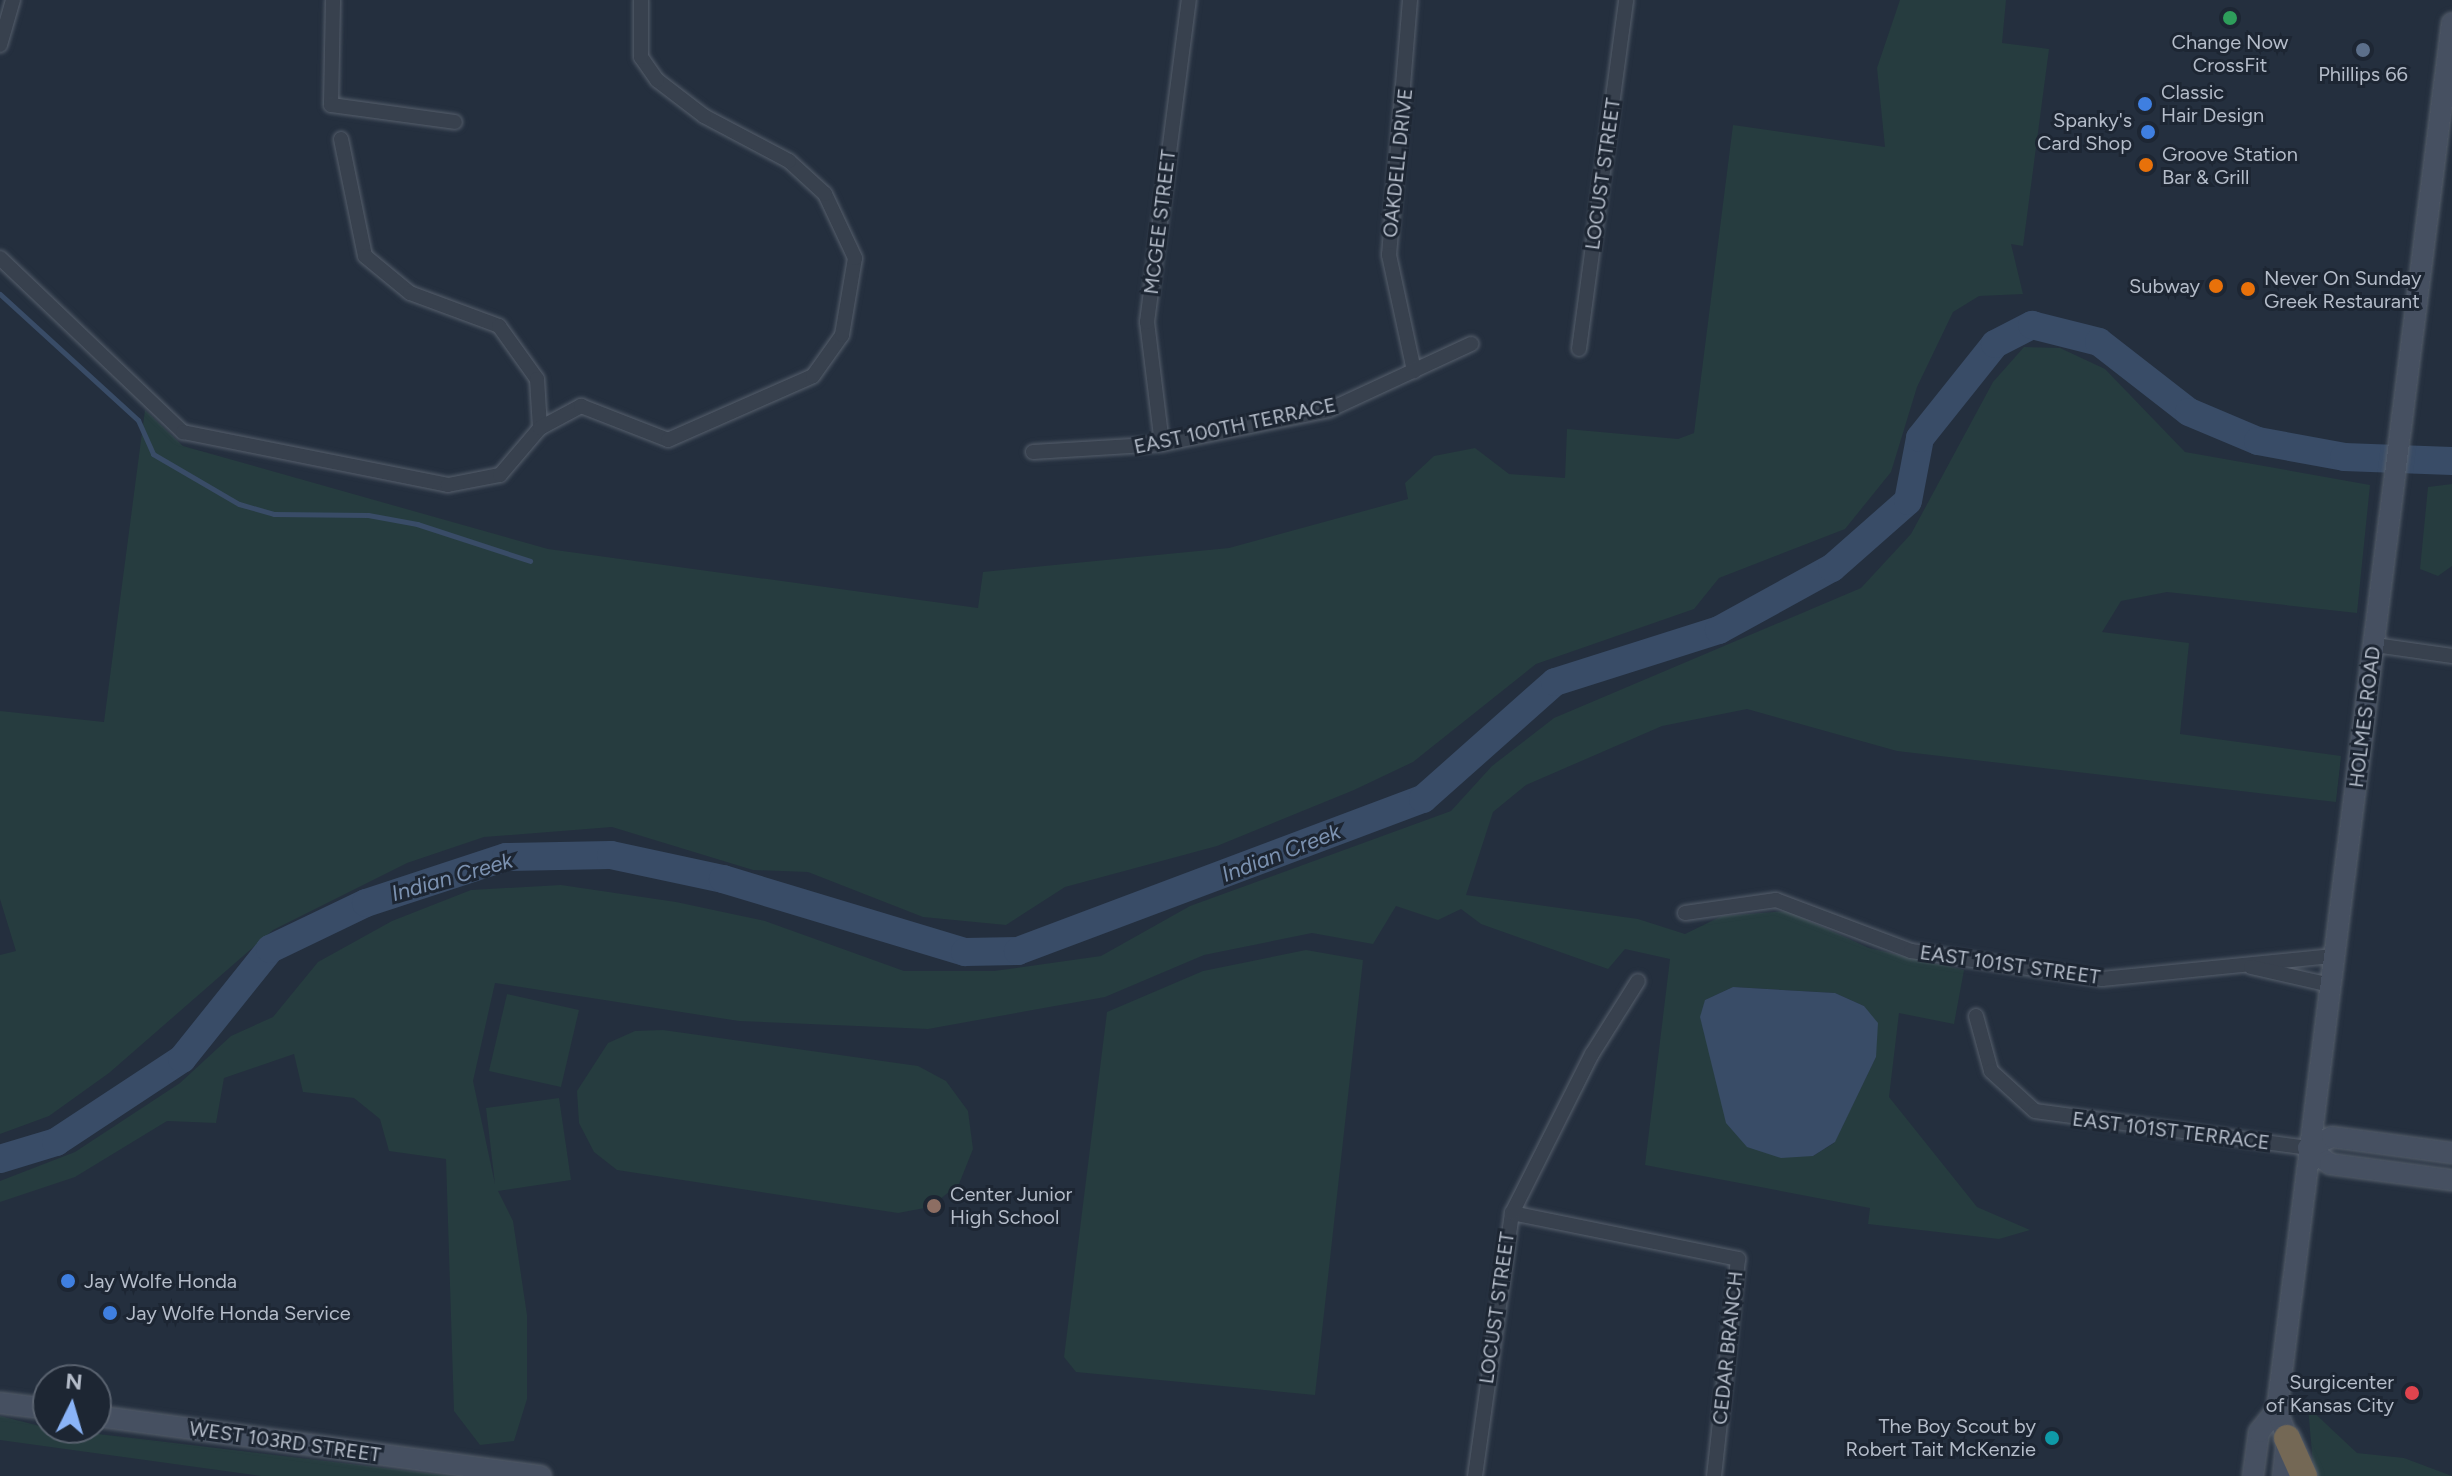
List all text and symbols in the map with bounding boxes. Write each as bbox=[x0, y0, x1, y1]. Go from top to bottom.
marker: Change Now CrossFit bbox=[2221, 9, 2239, 27]
place label: Change Now CrossFit bbox=[2171, 30, 2289, 77]
marker: Phillips 66 bbox=[2354, 41, 2372, 59]
place label: Phillips 66 bbox=[2318, 62, 2408, 86]
place label: Classic Hair Design bbox=[2161, 80, 2264, 127]
street label: OAKDELL DRIVE bbox=[1378, 87, 1418, 239]
marker: Classic Hair Design bbox=[2136, 95, 2154, 113]
street label: LOCUST STREET bbox=[1580, 97, 1626, 251]
place label: Spanky's Card Shop bbox=[2037, 108, 2132, 155]
marker: Spanky's Card Shop bbox=[2139, 123, 2157, 141]
place label: Groove Station Bar & Grill bbox=[2162, 142, 2298, 189]
street label: MCGEE STREET bbox=[1139, 148, 1181, 296]
marker: Groove Station Bar & Grill bbox=[2137, 156, 2155, 174]
place label: Never On Sunday Greek Restaurant bbox=[2264, 266, 2421, 313]
place label: Subway bbox=[2129, 274, 2200, 298]
marker: Subway bbox=[2207, 277, 2225, 295]
marker: Never On Sunday Greek Restaurant bbox=[2239, 280, 2257, 298]
street label: EAST 100TH TERRACE bbox=[1132, 393, 1338, 459]
street label: HOLMES ROAD bbox=[2344, 645, 2386, 789]
water label: Indian Creek bbox=[1218, 818, 1344, 888]
water label: Indian Creek bbox=[388, 847, 516, 907]
street label: EAST 101ST STREET bbox=[1918, 940, 2102, 990]
street label: EAST 101ST TERRACE bbox=[2071, 1107, 2271, 1155]
place label: Center Junior High School bbox=[950, 1182, 1072, 1229]
marker: Center Junior High School bbox=[925, 1197, 943, 1215]
street label: LOCUST STREET bbox=[1474, 1231, 1520, 1385]
place label: Jay Wolfe Honda bbox=[84, 1269, 237, 1293]
street label: CEDAR BRANCH bbox=[1708, 1270, 1748, 1426]
marker: Jay Wolfe Honda bbox=[59, 1272, 77, 1290]
place label: Jay Wolfe Honda Service bbox=[126, 1301, 351, 1325]
marker: Jay Wolfe Honda Service bbox=[101, 1304, 119, 1322]
north arrow bbox=[32, 1364, 112, 1444]
text: N bbox=[64, 1367, 84, 1396]
place label: Surgicenter of Kansas City bbox=[2266, 1370, 2394, 1417]
marker: Surgicenter of Kansas City bbox=[2401, 1382, 2423, 1404]
place label: The Boy Scout by Robert Tait McKenzie bbox=[1846, 1414, 2036, 1461]
street label: WEST 103RD STREET bbox=[188, 1417, 382, 1467]
marker: The Boy Scout by Robert Tait McKenzie bbox=[2043, 1429, 2061, 1447]

